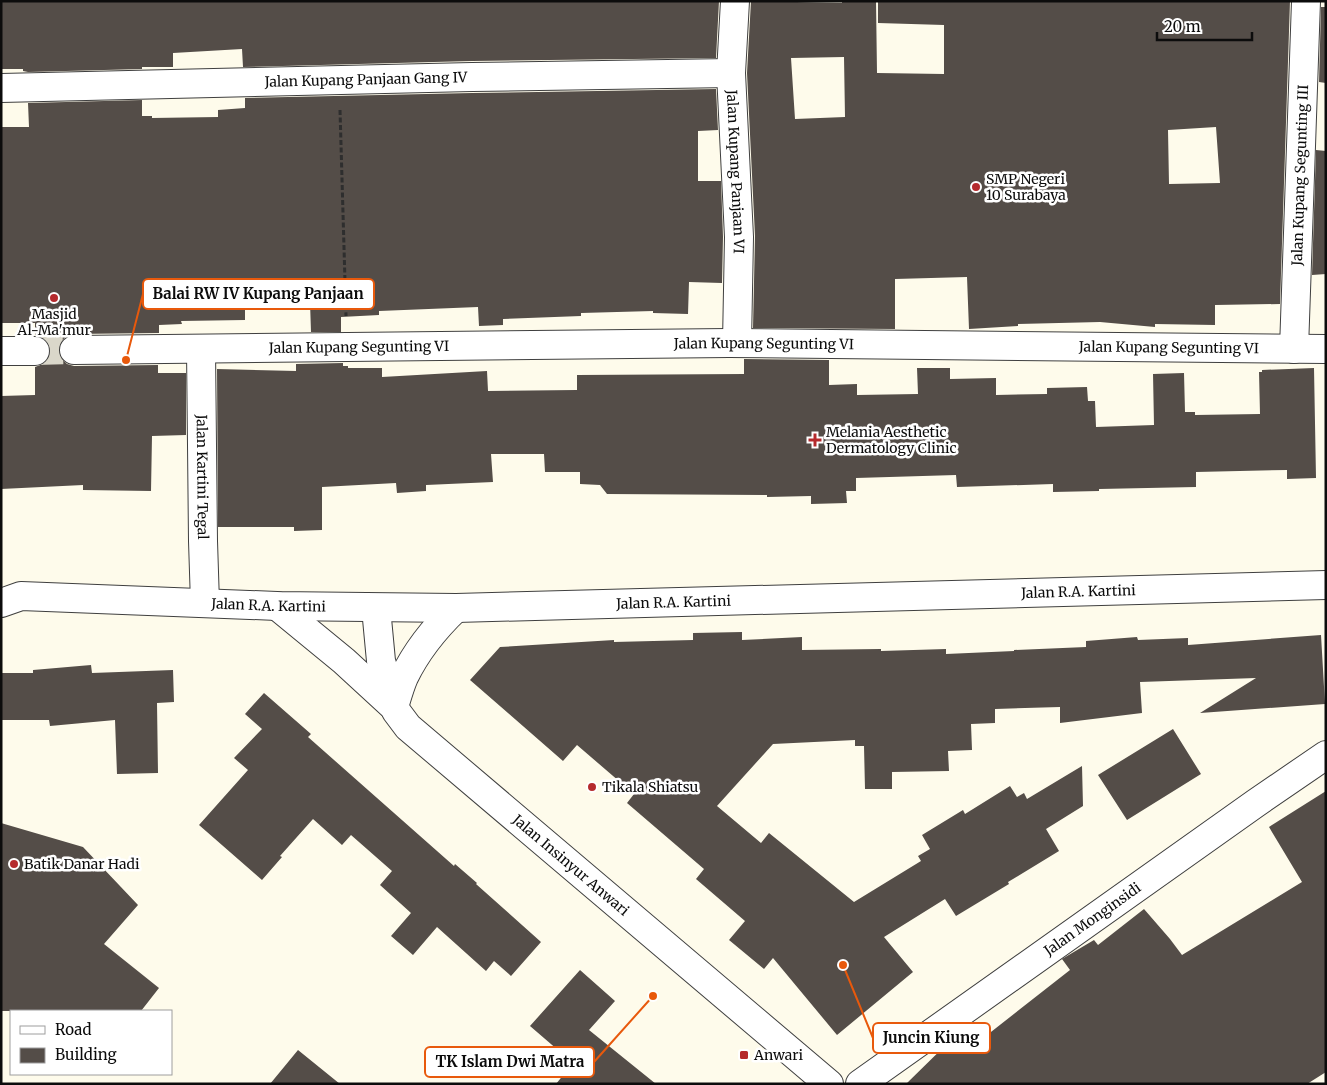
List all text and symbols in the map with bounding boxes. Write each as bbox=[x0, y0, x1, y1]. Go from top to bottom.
scale bar bbox=[1157, 10, 1252, 42]
text: 20 m bbox=[1164, 17, 1201, 36]
street label: Jalan Kupang Panjaan Gang IV bbox=[263, 68, 468, 91]
street label: Jalan Kupang Segunting III bbox=[1288, 84, 1312, 267]
street label: Jalan Kupang Panjaan VI bbox=[723, 88, 748, 254]
place label: SMP Negeri 10 Surabaya bbox=[986, 170, 1066, 204]
marker: SMP Negeri 10 Surabaya bbox=[970, 181, 982, 193]
callout: Balai RW IV Kupang Panjaan bbox=[143, 279, 374, 309]
text: Balai RW IV Kupang Panjaan bbox=[152, 284, 364, 303]
marker: Masjid Al-Ma'mur bbox=[48, 292, 60, 304]
place label: Masjid Al-Ma'mur bbox=[16, 305, 91, 339]
street label: Jalan Kupang Segunting VI bbox=[673, 334, 854, 353]
street label: Jalan Kupang Segunting VI bbox=[268, 337, 449, 357]
street label: Jalan Kupang Segunting VI bbox=[1078, 338, 1259, 357]
street label: Jalan Kartini Tegal bbox=[193, 413, 212, 540]
place label: Melania Aesthetic Dermatology Clinic bbox=[826, 423, 957, 457]
marker: Melania Aesthetic Dermatology Clinic bbox=[808, 433, 822, 447]
street label: Jalan R.A. Kartini bbox=[1020, 581, 1136, 602]
street label: Jalan R.A. Kartini bbox=[615, 592, 732, 613]
street label: Jalan R.A. Kartini bbox=[210, 594, 327, 616]
place label: Tikala Shiatsu bbox=[602, 778, 699, 796]
marker: Tikala Shiatsu bbox=[586, 781, 598, 793]
street label: Jalan Insinyur Anwari bbox=[508, 810, 633, 920]
place label: Batik Danar Hadi bbox=[24, 855, 140, 873]
marker: Batik Danar Hadi bbox=[8, 858, 20, 870]
street label: Jalan Monginsidi bbox=[1040, 878, 1145, 960]
legend bbox=[10, 1010, 172, 1075]
text: Road bbox=[55, 1020, 91, 1039]
callout: Juncin Kiung bbox=[873, 1023, 990, 1053]
text: Juncin Kiung bbox=[882, 1028, 980, 1047]
text: Building bbox=[55, 1045, 117, 1064]
place label: Anwari bbox=[753, 1046, 804, 1064]
callout: TK Islam Dwi Matra bbox=[425, 1047, 594, 1077]
marker: Anwari bbox=[738, 1049, 750, 1061]
text: TK Islam Dwi Matra bbox=[436, 1052, 585, 1071]

